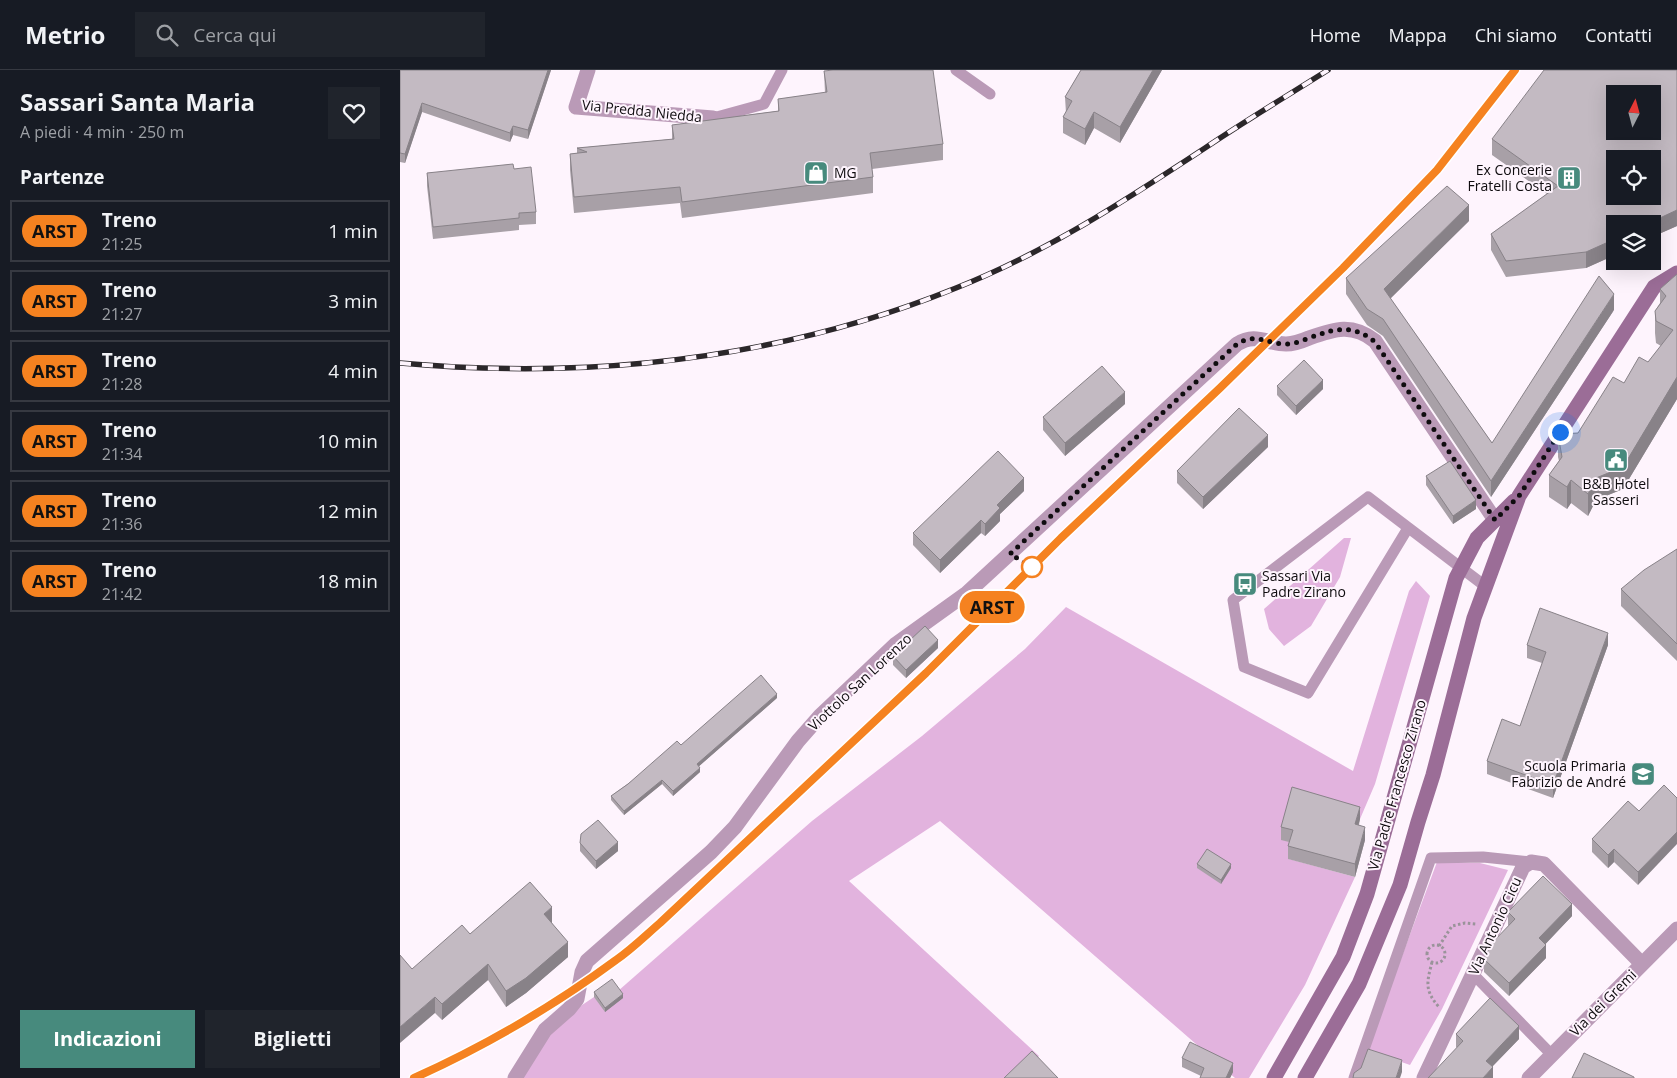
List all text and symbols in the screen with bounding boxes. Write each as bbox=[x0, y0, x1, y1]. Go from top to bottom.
search box bbox=[135, 12, 485, 57]
text: Metrio bbox=[25, 18, 105, 51]
icon: search bbox=[153, 21, 181, 49]
text: Cerca qui bbox=[193, 22, 276, 48]
text: Home bbox=[1310, 23, 1361, 47]
text: Mappa bbox=[1389, 23, 1447, 47]
text: Chi siamo bbox=[1475, 23, 1557, 47]
text: Contatti bbox=[1585, 23, 1652, 47]
text: Sassari Santa Maria bbox=[20, 85, 255, 118]
north arrow bbox=[1606, 85, 1661, 140]
map controls bbox=[1606, 85, 1661, 270]
button: heart bbox=[328, 87, 380, 139]
street label: Via Predda Niedda bbox=[581, 95, 703, 126]
text: A piedi · 4 min · 250 m bbox=[20, 121, 184, 143]
button: locate bbox=[1606, 150, 1661, 205]
shop icon: MG bbox=[803, 160, 829, 186]
place label: Ex Concerie Fratelli Costa bbox=[1468, 160, 1552, 195]
place label: MG bbox=[834, 163, 857, 182]
text: Partenze bbox=[20, 164, 105, 190]
building icon: Ex Concerie Fratelli Costa bbox=[1556, 165, 1582, 191]
text: Treno bbox=[102, 207, 157, 233]
button: layers bbox=[1606, 215, 1661, 270]
text: 1 min bbox=[328, 218, 378, 244]
text: ARST bbox=[32, 219, 77, 243]
text: 21:25 bbox=[102, 233, 142, 255]
text: Treno bbox=[102, 277, 157, 303]
text: 3 min bbox=[328, 288, 378, 314]
text: ARST bbox=[32, 289, 77, 313]
text: 21:27 bbox=[102, 303, 142, 325]
text: Treno bbox=[102, 347, 157, 373]
text: 4 min bbox=[328, 358, 378, 384]
text: ARST bbox=[32, 359, 77, 383]
text: 21:28 bbox=[102, 373, 142, 395]
text: Treno bbox=[102, 417, 157, 443]
your location bbox=[1548, 420, 1573, 445]
text: 10 min bbox=[317, 428, 378, 454]
text: ARST bbox=[32, 429, 77, 453]
text: 21:34 bbox=[102, 443, 142, 465]
public building icon: B&B Hotel Sasseri bbox=[1603, 447, 1629, 473]
place label: B&B Hotel Sasseri bbox=[1582, 474, 1650, 509]
text: Treno bbox=[102, 487, 157, 513]
text: 12 min bbox=[317, 498, 378, 524]
text: ARST bbox=[32, 499, 77, 523]
text: 21:36 bbox=[102, 513, 142, 535]
unlabelled marker bbox=[1021, 556, 1043, 578]
text: Treno bbox=[102, 557, 157, 583]
place label: Sassari Via Padre Zirano bbox=[1262, 566, 1346, 601]
text: 18 min bbox=[317, 568, 378, 594]
text: ARST bbox=[32, 569, 77, 593]
bus stop icon: Sassari Via Padre Zirano bbox=[1232, 571, 1258, 597]
text: 21:42 bbox=[102, 583, 142, 605]
line badge: ARST bbox=[957, 591, 1027, 623]
text: ARST bbox=[970, 595, 1014, 619]
street label: Viottolo San Lorenzo bbox=[804, 629, 915, 735]
street label: Via Padre Francesco Zirano bbox=[1363, 697, 1430, 872]
place label: Scuola Primaria Fabrizio de André bbox=[1511, 756, 1626, 791]
school or university icon: Scuola Primaria Fabrizio de André bbox=[1630, 761, 1656, 787]
street label: Via Antonio Cicu bbox=[1464, 874, 1526, 978]
street label: Via dei Gremi bbox=[1565, 965, 1640, 1040]
button: Indicazioni bbox=[20, 1010, 195, 1068]
button: Biglietti bbox=[205, 1010, 380, 1068]

